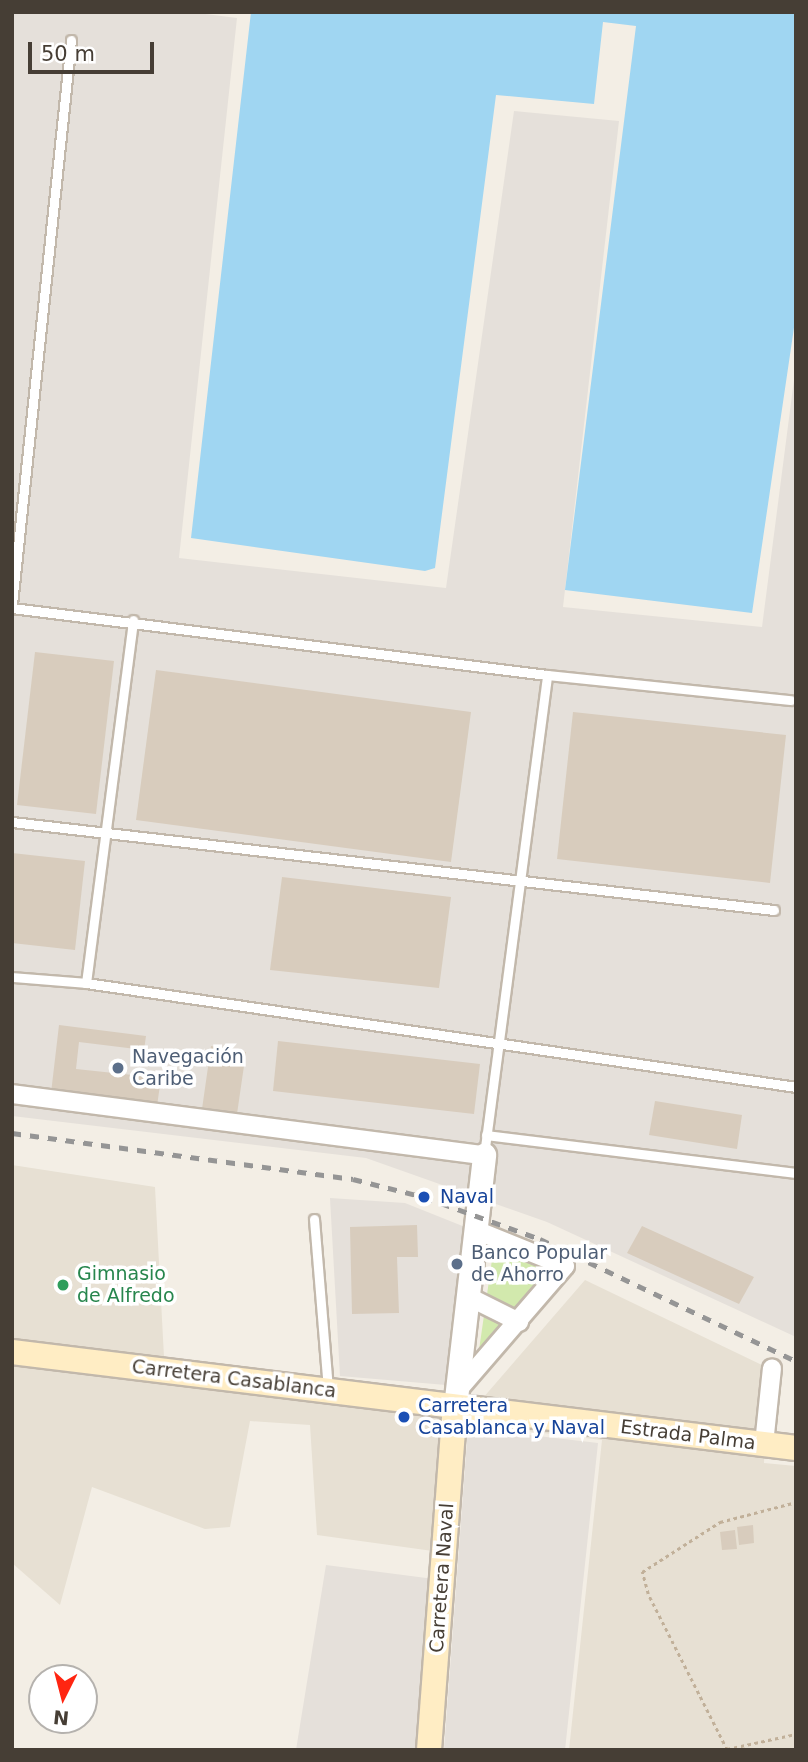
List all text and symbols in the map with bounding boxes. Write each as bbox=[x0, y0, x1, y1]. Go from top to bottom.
scale bar bbox=[32, 28, 158, 72]
text: 50 m bbox=[41, 42, 95, 66]
place label: Navegación Caribe bbox=[132, 1046, 244, 1090]
marker: Navegación Caribe bbox=[110, 1060, 126, 1076]
place label: Naval bbox=[440, 1186, 494, 1208]
marker: Naval bbox=[414, 1187, 434, 1207]
place label: Banco Popular de Ahorro bbox=[471, 1242, 607, 1286]
marker: Banco Popular de Ahorro bbox=[449, 1256, 465, 1272]
place label: Gimnasio de Alfredo bbox=[77, 1263, 175, 1307]
marker: Gimnasio de Alfredo bbox=[55, 1277, 71, 1293]
street label: Carretera Casablanca bbox=[131, 1355, 337, 1403]
place label: Carretera Casablanca y Naval bbox=[418, 1395, 605, 1439]
marker: Carretera Casablanca y Naval bbox=[396, 1409, 412, 1425]
street label: Estrada Palma bbox=[619, 1415, 757, 1455]
street label: Carretera Naval bbox=[425, 1502, 459, 1654]
north arrow bbox=[28, 1664, 98, 1734]
text: N bbox=[52, 1706, 70, 1730]

